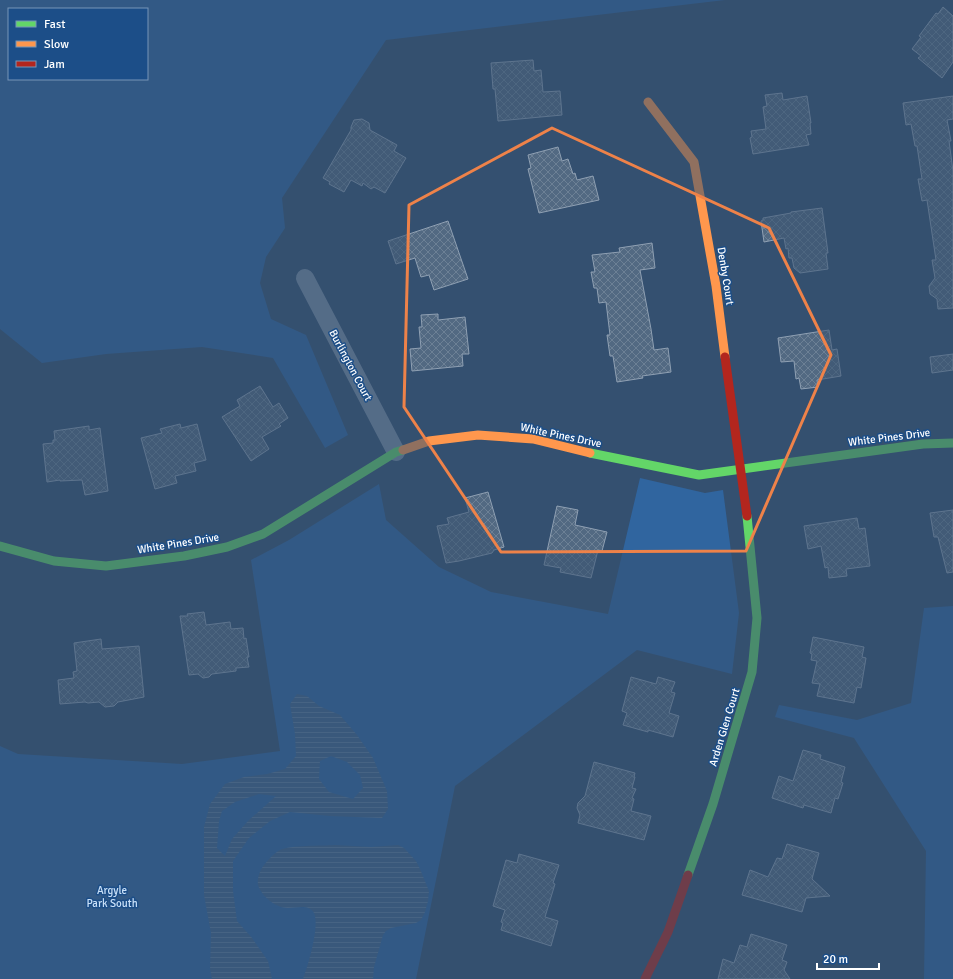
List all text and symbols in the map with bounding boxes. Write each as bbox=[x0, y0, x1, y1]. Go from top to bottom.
legend bbox=[8, 8, 148, 80]
text: Fast bbox=[44, 17, 65, 32]
text: Slow bbox=[44, 37, 69, 52]
text: Jam bbox=[44, 57, 65, 72]
street label: Denby Court bbox=[715, 246, 737, 306]
street label: Burlington Court bbox=[326, 327, 375, 403]
street label: White Pines Drive bbox=[519, 421, 603, 450]
street label: White Pines Drive bbox=[847, 426, 931, 449]
street label: White Pines Drive bbox=[136, 531, 220, 556]
street label: Arden Glen Court bbox=[706, 686, 743, 768]
park label: Argyle Park South bbox=[86, 884, 138, 910]
scale bar bbox=[817, 945, 879, 971]
text: 20 m bbox=[823, 952, 848, 967]

